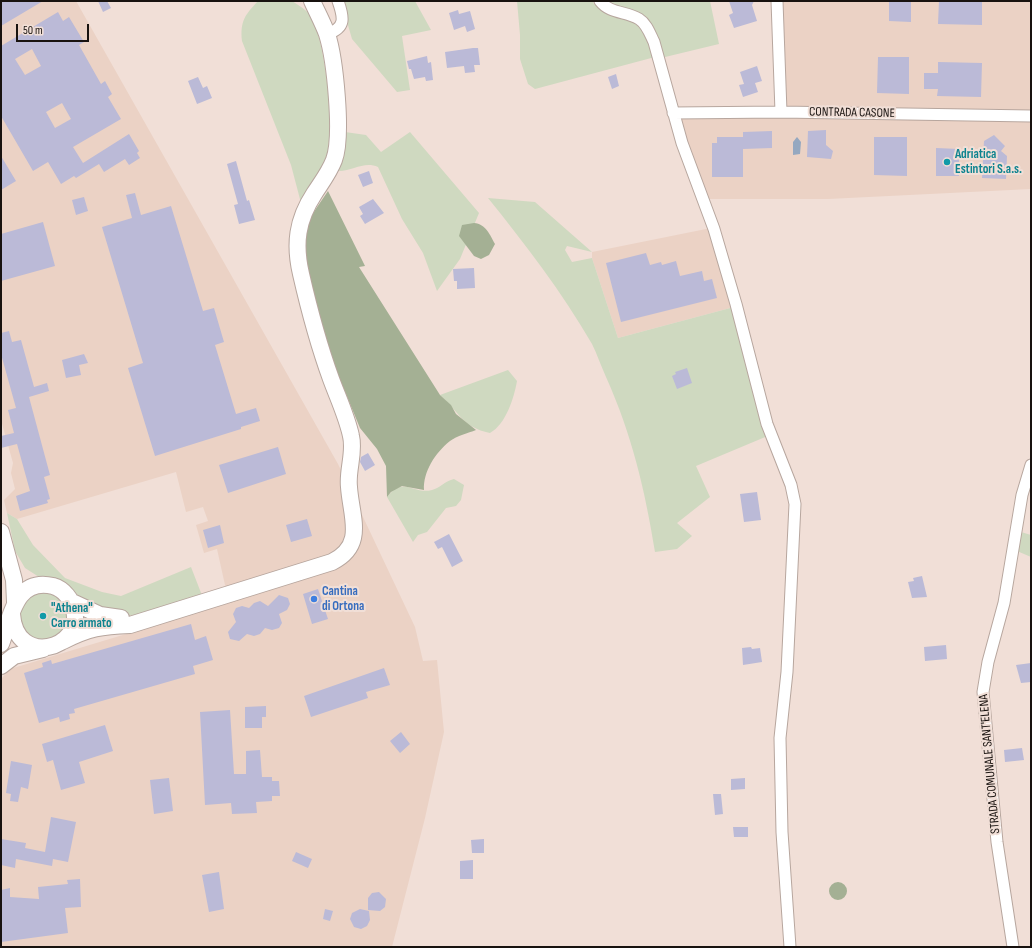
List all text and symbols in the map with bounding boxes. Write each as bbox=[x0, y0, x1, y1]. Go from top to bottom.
scale bar bbox=[18, 16, 91, 42]
text: 50 m bbox=[23, 23, 43, 38]
street label: CONTRADA CASONE bbox=[809, 104, 895, 122]
place label: Adriatica Estintori S.a.s. bbox=[955, 147, 1022, 178]
marker: Adriatica Estintori S.a.s. bbox=[942, 157, 952, 167]
place label: Cantina di Ortona bbox=[322, 584, 364, 615]
marker: Cantina di Ortona bbox=[309, 594, 319, 604]
place label: "Athena" Carro armato bbox=[51, 601, 112, 632]
marker: "Athena" Carro armato bbox=[38, 611, 48, 621]
street label: STRADA COMUNALE SANT'ELENA bbox=[976, 694, 1004, 834]

